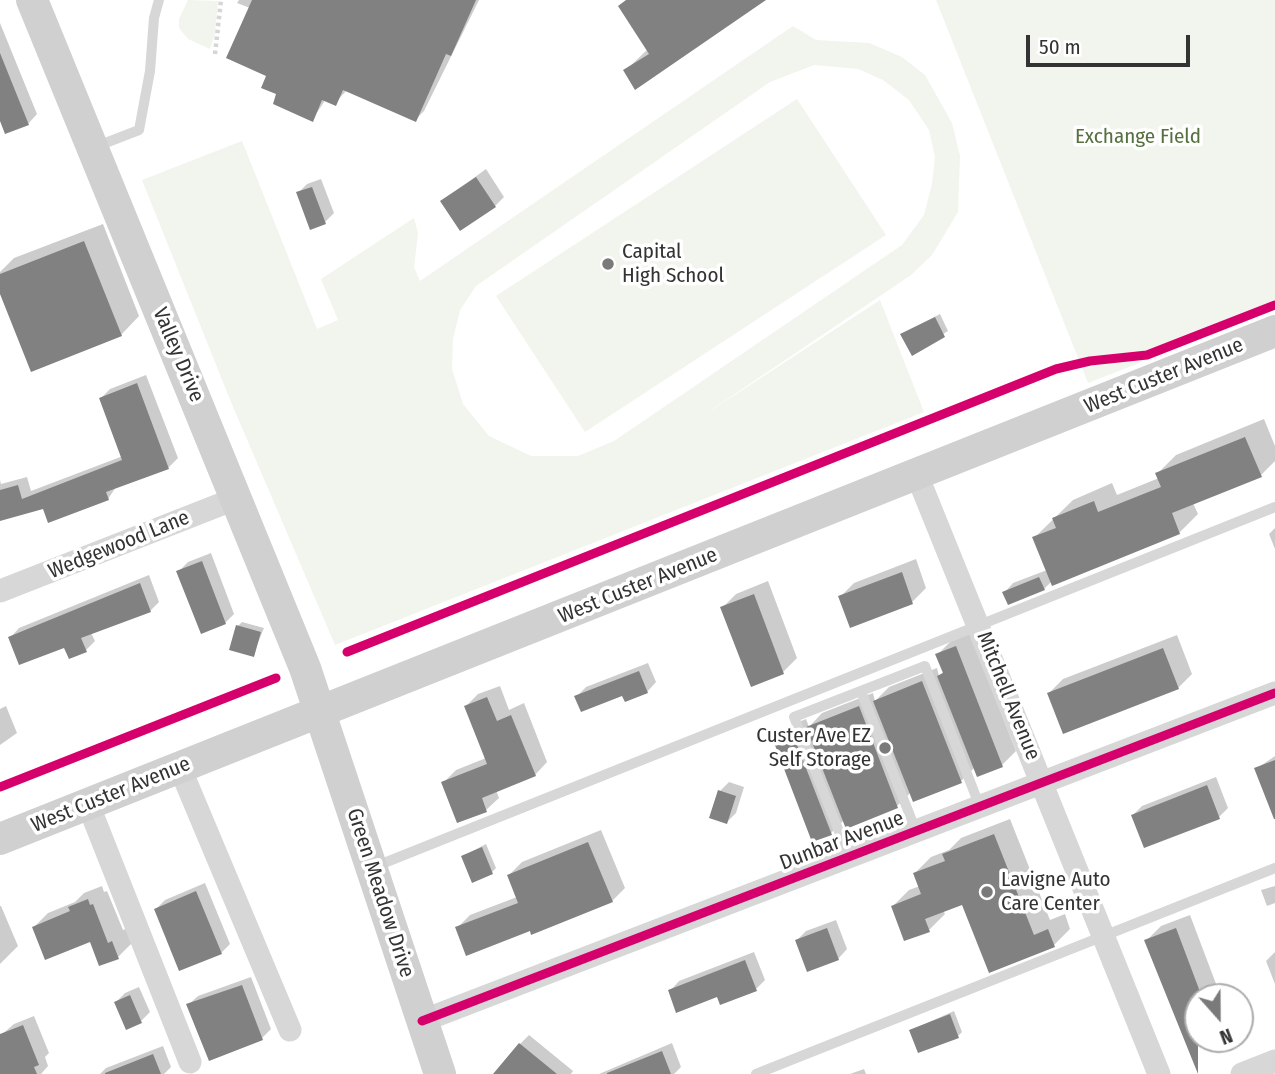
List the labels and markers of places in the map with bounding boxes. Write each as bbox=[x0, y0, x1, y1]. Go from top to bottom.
place label: Capital High School bbox=[622, 239, 724, 289]
marker: Capital High School bbox=[600, 256, 616, 272]
place label: Custer Ave EZ Self Storage bbox=[756, 723, 871, 773]
marker: Custer Ave EZ Self Storage bbox=[877, 740, 893, 756]
place label: Lavigne Auto Care Center bbox=[1001, 867, 1111, 917]
marker: Lavigne Auto Care Center bbox=[979, 884, 995, 900]

